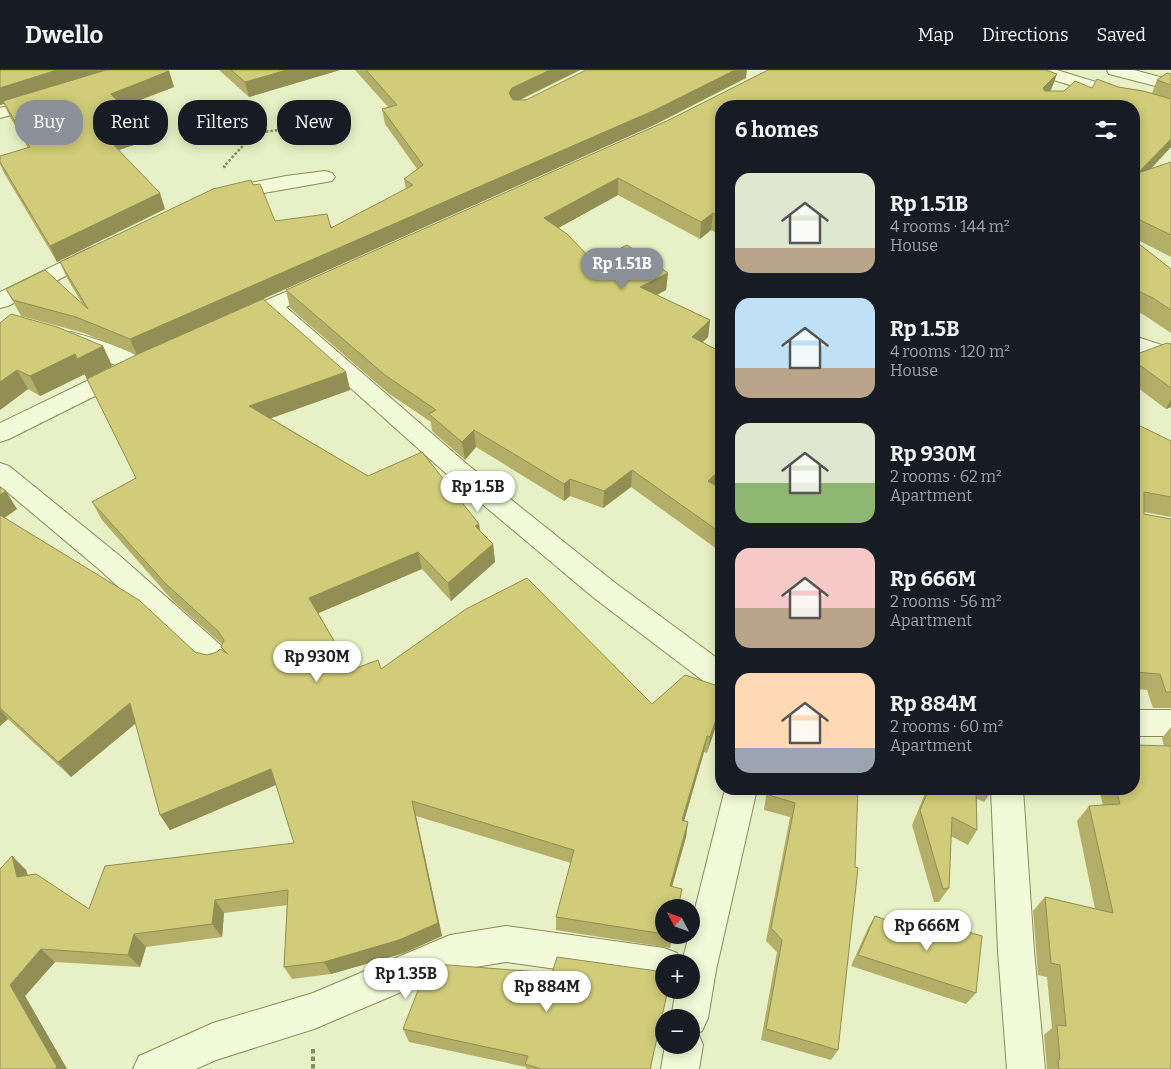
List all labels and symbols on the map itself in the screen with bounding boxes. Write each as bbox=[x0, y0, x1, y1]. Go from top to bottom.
pin: Rp 1.51B bbox=[570, 248, 674, 290]
pin: Rp 1.5B bbox=[432, 470, 524, 513]
pin: Rp 930M bbox=[271, 640, 363, 683]
north arrow bbox=[655, 899, 700, 944]
pin: Rp 666M bbox=[881, 910, 973, 952]
pin: Rp 1.35B bbox=[354, 958, 458, 1000]
pin: Rp 884M bbox=[501, 970, 593, 1013]

